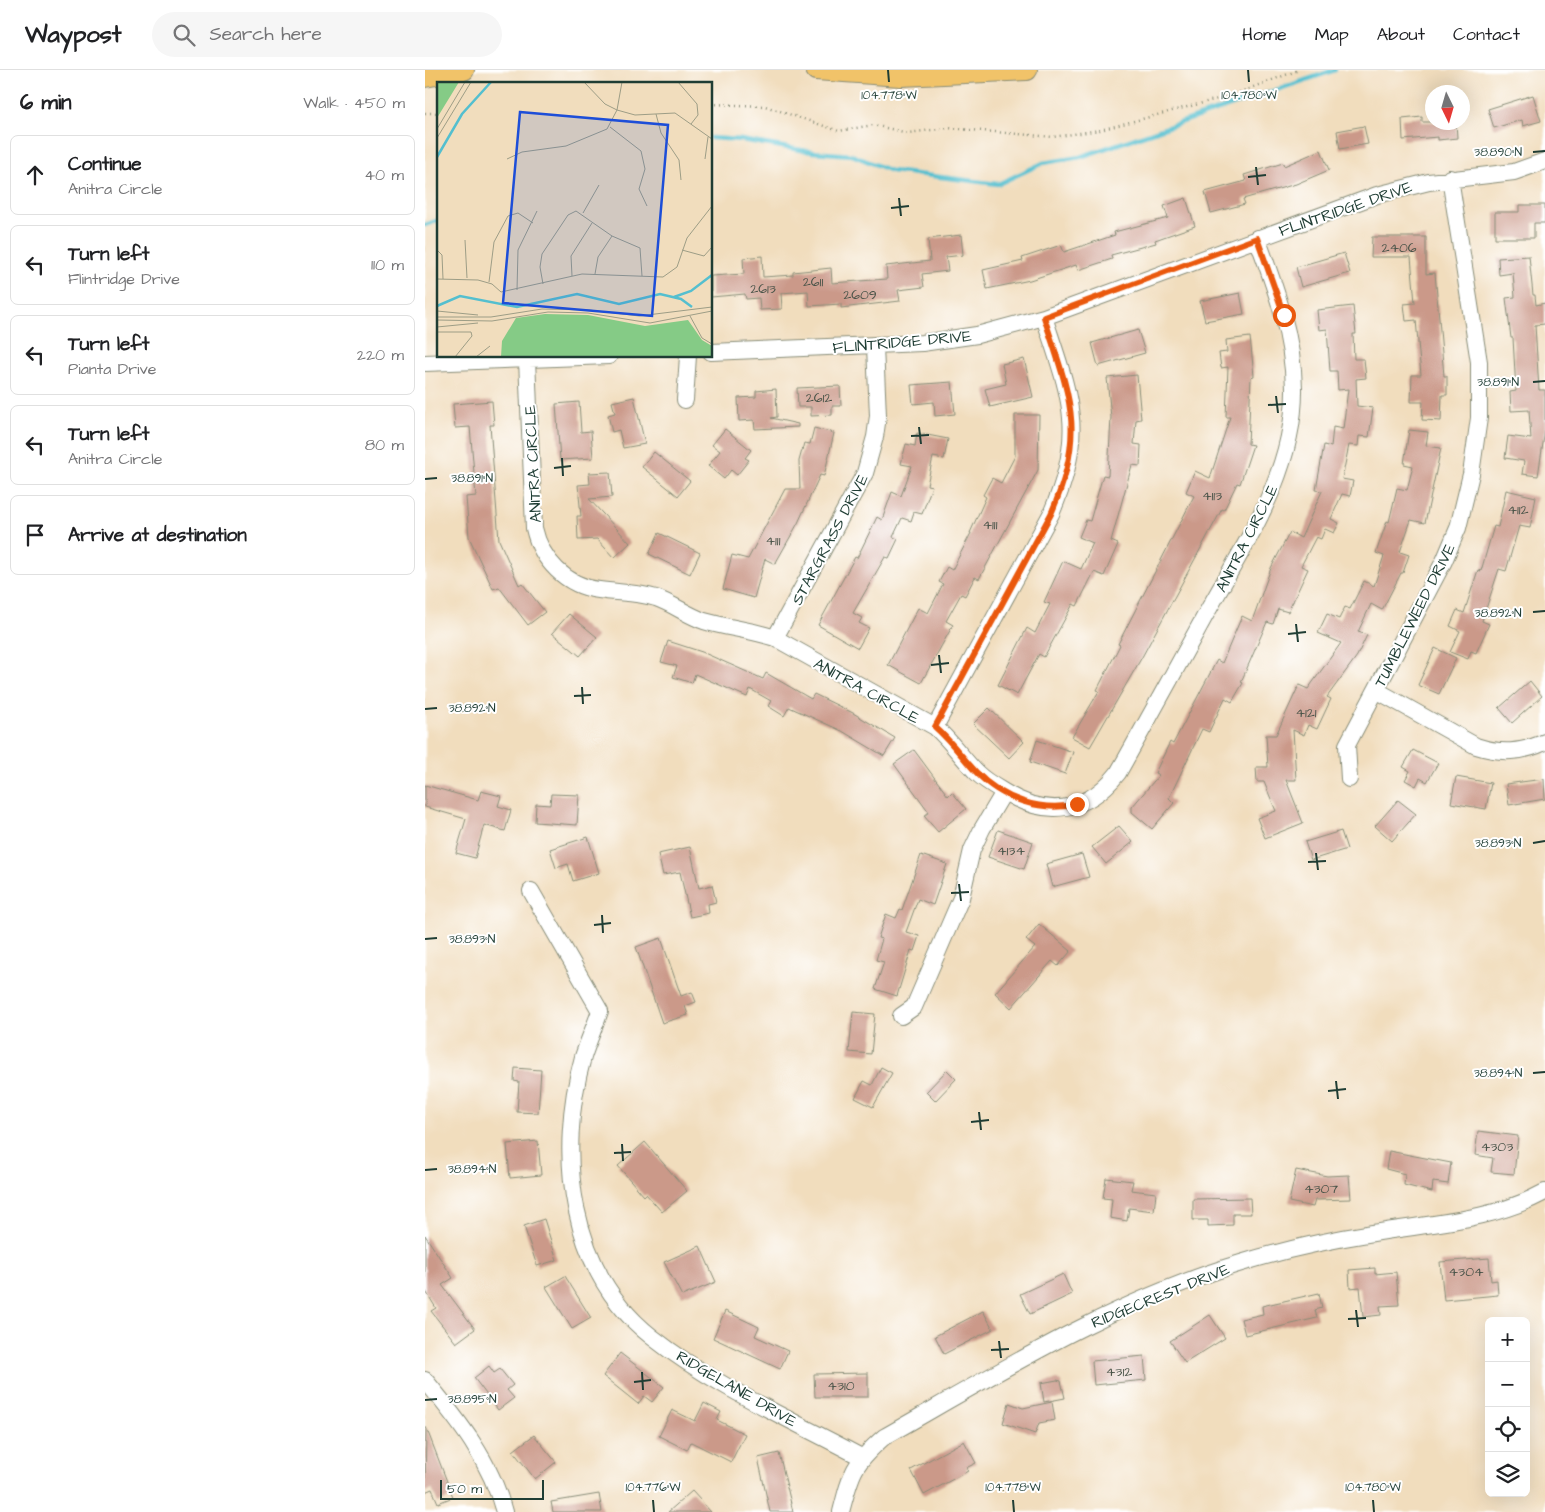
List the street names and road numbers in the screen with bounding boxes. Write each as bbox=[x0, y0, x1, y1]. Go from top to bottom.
street label: FLINTRIDGE DRIVE bbox=[1276, 176, 1415, 242]
street label: FLINTRIDGE DRIVE bbox=[832, 325, 973, 359]
street label: ANITRA CIRCLE bbox=[519, 404, 547, 523]
street label: STARGRASS DRIVE bbox=[786, 470, 874, 609]
street label: ANITRA CIRCLE bbox=[1210, 481, 1284, 596]
street label: TUMBLEWEED DRIVE bbox=[1369, 539, 1461, 691]
street label: ANITRA CIRCLE bbox=[810, 653, 924, 729]
street label: RIDGECREST DRIVE bbox=[1088, 1258, 1233, 1334]
street label: RIDGELANE DRIVE bbox=[672, 1345, 801, 1433]

